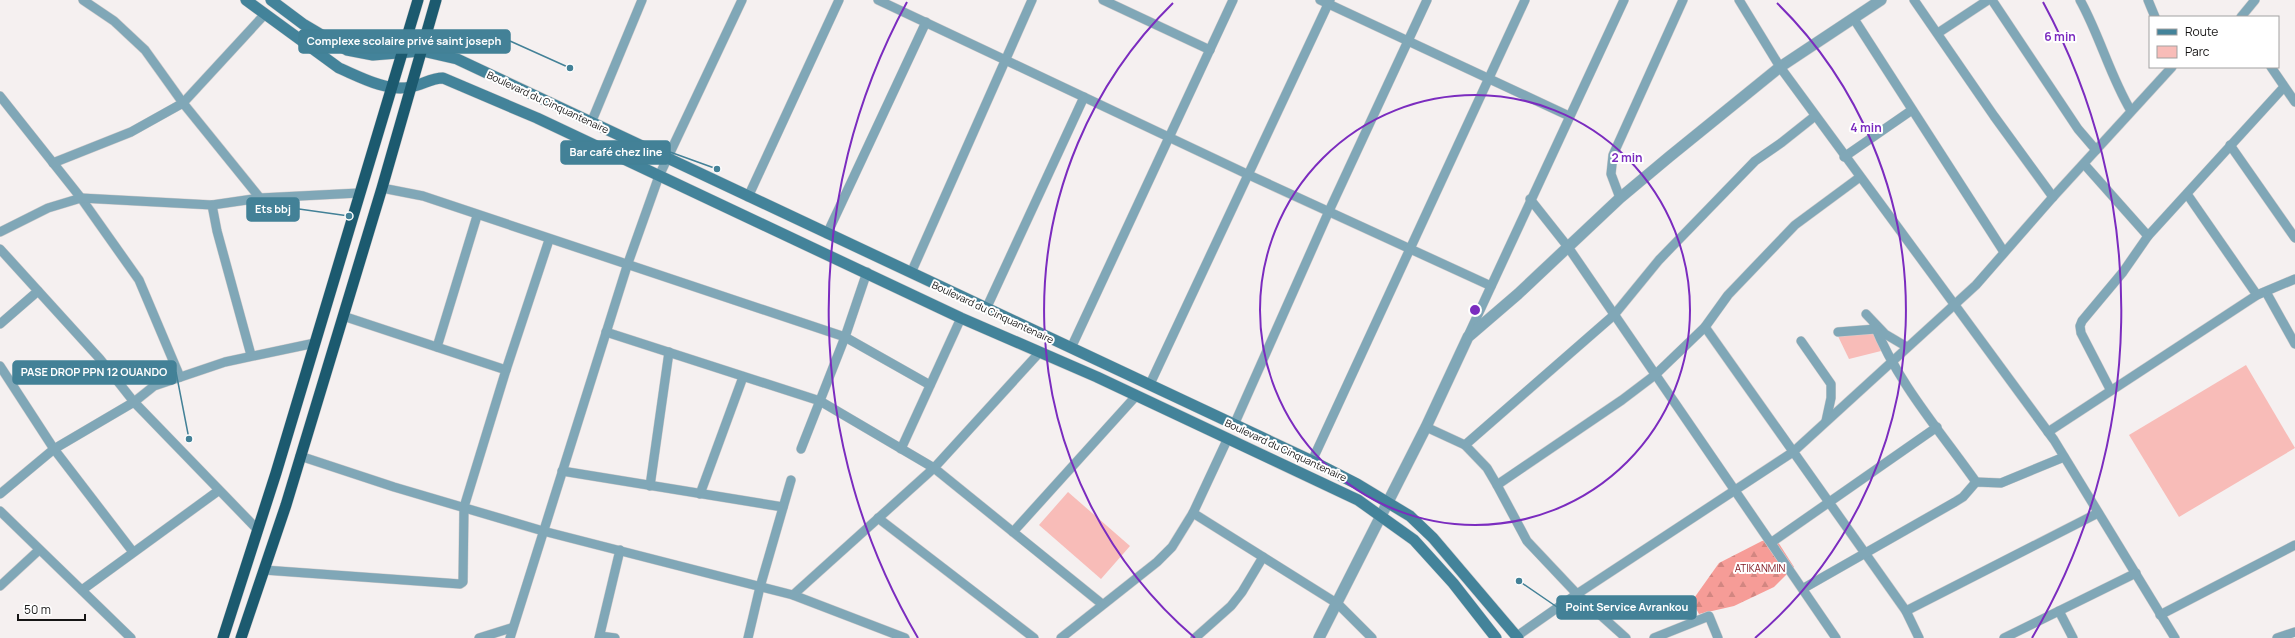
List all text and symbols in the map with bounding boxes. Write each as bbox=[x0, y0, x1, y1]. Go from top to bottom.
legend bbox=[2149, 16, 2279, 68]
text: Route bbox=[2185, 23, 2218, 40]
text: 6 min bbox=[2044, 28, 2076, 45]
callout: Complexe scolaire privé saint joseph bbox=[299, 30, 510, 53]
text: Complexe scolaire privé saint joseph bbox=[307, 33, 501, 48]
text: Parc bbox=[2185, 43, 2210, 60]
street label: Boulevard du Cinquantenaire bbox=[485, 68, 611, 137]
text: 4 min bbox=[1850, 119, 1882, 136]
callout: Bar café chez line bbox=[561, 141, 670, 164]
text: Bar café chez line bbox=[570, 144, 663, 159]
text: 2 min bbox=[1611, 149, 1643, 166]
callout: Ets bbj bbox=[247, 198, 299, 221]
text: Ets bbj bbox=[255, 201, 291, 216]
street label: Boulevard du Cinquantenaire bbox=[930, 278, 1056, 347]
centre of rings bbox=[1468, 303, 1482, 317]
callout: PASE DROP PPN 12 OUANDO bbox=[13, 361, 176, 384]
text: PASE DROP PPN 12 OUANDO bbox=[21, 364, 167, 379]
street label: Boulevard du Cinquantenaire bbox=[1223, 416, 1349, 485]
park label: ATIKANMIN bbox=[1735, 561, 1786, 575]
scale bar bbox=[18, 596, 85, 622]
callout: Point Service Avrankou bbox=[1557, 596, 1696, 619]
text: Point Service Avrankou bbox=[1565, 599, 1689, 614]
text: 50 m bbox=[24, 601, 51, 618]

